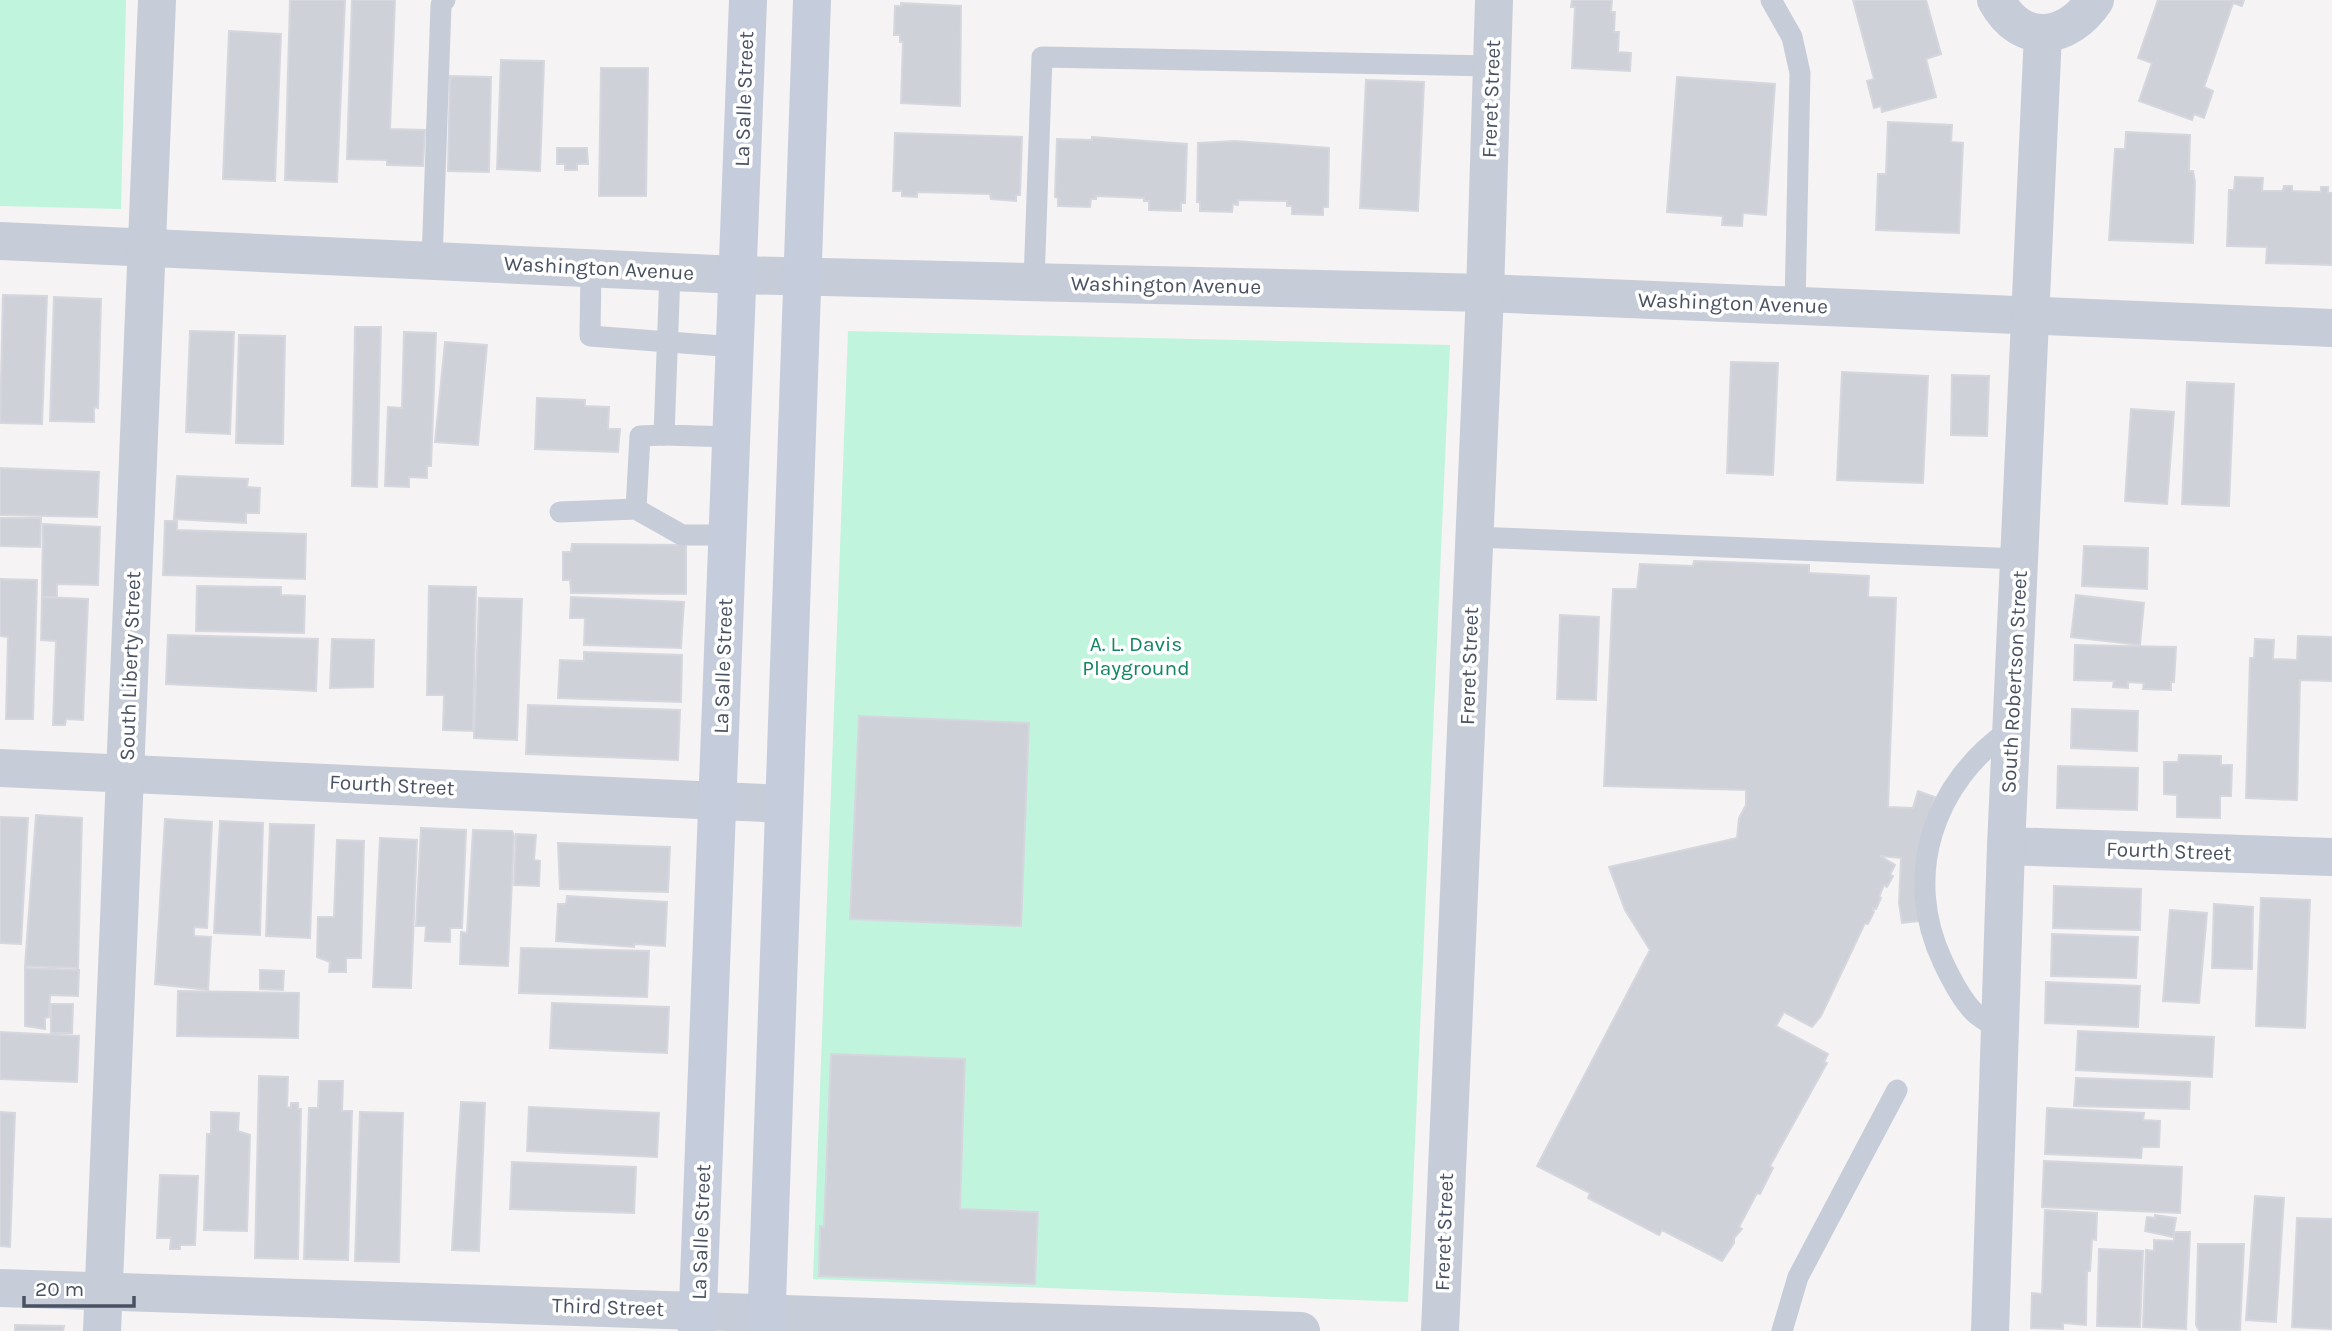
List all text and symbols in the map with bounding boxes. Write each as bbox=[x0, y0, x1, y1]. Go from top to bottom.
street label: La Salle Street bbox=[730, 31, 758, 167]
street label: Freret Street bbox=[1477, 39, 1505, 159]
street label: Washington Avenue bbox=[503, 251, 695, 285]
street label: Washington Avenue bbox=[1071, 271, 1261, 299]
street label: Washington Avenue bbox=[1637, 288, 1829, 318]
street label: South Robertson Street bbox=[1996, 570, 2032, 794]
street label: South Liberty Street bbox=[115, 571, 145, 761]
street label: La Salle Street bbox=[709, 598, 737, 734]
street label: Freret Street bbox=[1455, 606, 1483, 726]
park label: A. L. Davis Playground bbox=[1082, 632, 1190, 680]
street label: Fourth Street bbox=[329, 770, 455, 800]
street label: Fourth Street bbox=[2106, 837, 2232, 865]
street label: La Salle Street bbox=[687, 1164, 715, 1300]
street label: Freret Street bbox=[1430, 1172, 1458, 1292]
scale bar bbox=[24, 1264, 135, 1308]
text: 20 m bbox=[35, 1277, 84, 1301]
street label: Third Street bbox=[552, 1293, 665, 1321]

